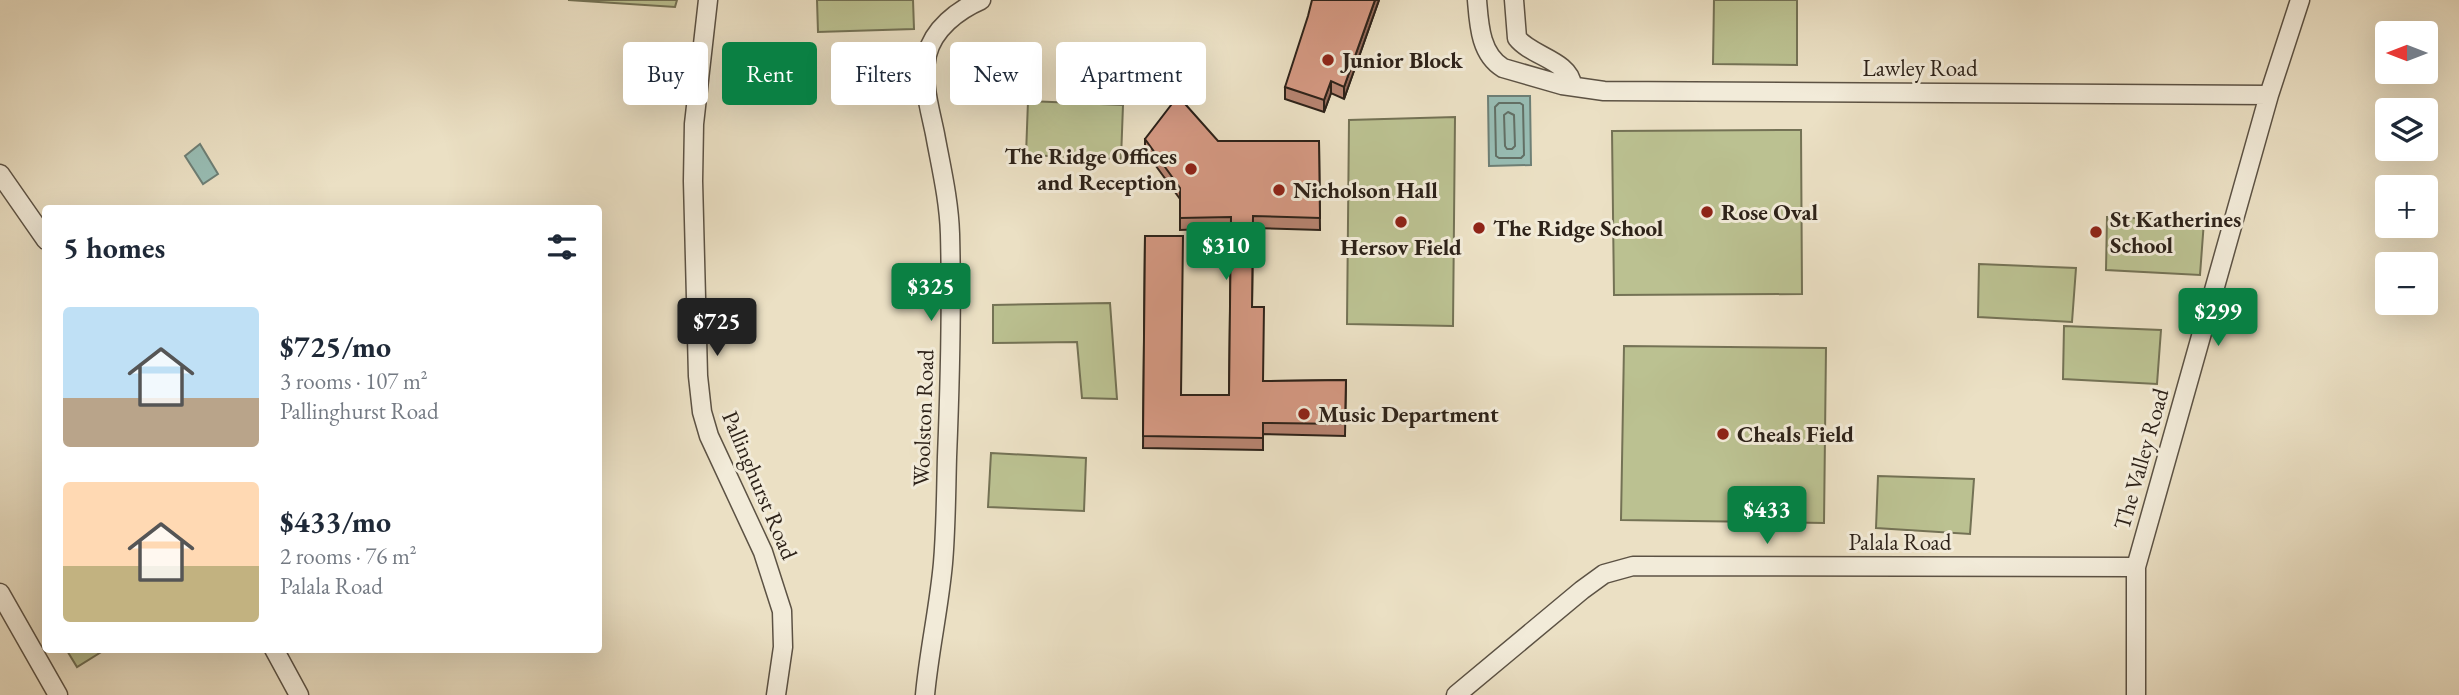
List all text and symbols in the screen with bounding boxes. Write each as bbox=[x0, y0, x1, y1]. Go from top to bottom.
north arrow bbox=[2375, 21, 2438, 84]
map controls bbox=[2375, 21, 2438, 315]
chip: Buy bbox=[623, 42, 708, 105]
chip: Rent bbox=[722, 42, 817, 105]
chip: Filters bbox=[831, 42, 936, 105]
chip: New bbox=[950, 42, 1042, 105]
chip: Apartment bbox=[1056, 42, 1206, 105]
place label: Junior Block bbox=[1340, 45, 1463, 75]
marker: Junior Block bbox=[1320, 52, 1336, 68]
street label: Lawley Road bbox=[1862, 53, 1978, 83]
button: layers bbox=[2375, 98, 2438, 161]
place label: The Ridge Offices and Reception bbox=[1004, 141, 1177, 197]
marker: The Ridge Offices and Reception bbox=[1183, 161, 1199, 177]
place label: Nicholson Hall bbox=[1293, 175, 1438, 205]
button: + bbox=[2375, 175, 2438, 238]
marker: Nicholson Hall bbox=[1271, 182, 1287, 198]
place label: Rose Oval bbox=[1721, 197, 1819, 227]
marker: Rose Oval bbox=[1699, 204, 1715, 220]
place label: St Katherines School bbox=[2110, 204, 2241, 260]
place label: The Ridge School bbox=[1493, 213, 1664, 243]
marker: Hersov Field bbox=[1393, 214, 1409, 230]
marker: The Ridge School bbox=[1471, 220, 1487, 236]
pin: $310 bbox=[1185, 222, 1267, 282]
marker: St Katherines School bbox=[2088, 224, 2104, 240]
text: 5 homes bbox=[63, 228, 165, 267]
icon: filters bbox=[543, 228, 581, 266]
text: $310 bbox=[1202, 230, 1250, 260]
place label: Hersov Field bbox=[1340, 232, 1462, 262]
button: − bbox=[2375, 252, 2438, 315]
pin: $325 bbox=[890, 264, 972, 323]
text: $325 bbox=[907, 271, 955, 301]
pin: $299 bbox=[2177, 288, 2259, 348]
text: $299 bbox=[2194, 296, 2242, 326]
pin: $725 bbox=[676, 298, 758, 358]
text: $725 bbox=[693, 306, 741, 336]
text: $725/mo bbox=[280, 327, 391, 366]
icon: home bbox=[119, 335, 203, 419]
street label: Woolston Road bbox=[906, 348, 940, 487]
text: 3 rooms · 107 m² bbox=[280, 366, 428, 396]
street label: The Valley Road bbox=[2106, 384, 2176, 533]
text: Pallinghurst Road bbox=[280, 396, 439, 426]
place label: Music Department bbox=[1318, 399, 1499, 429]
street label: Pallinghurst Road bbox=[715, 406, 805, 564]
marker: Music Department bbox=[1296, 406, 1312, 422]
place label: Cheals Field bbox=[1737, 419, 1854, 449]
marker: Cheals Field bbox=[1715, 426, 1731, 442]
pin: $433 bbox=[1726, 486, 1808, 546]
text: $433 bbox=[1743, 494, 1791, 524]
text: $433/mo bbox=[280, 502, 391, 541]
icon: home bbox=[119, 510, 203, 594]
street label: Palala Road bbox=[1849, 527, 1952, 557]
text: 2 rooms · 76 m² bbox=[280, 541, 417, 571]
text: Palala Road bbox=[280, 571, 383, 601]

